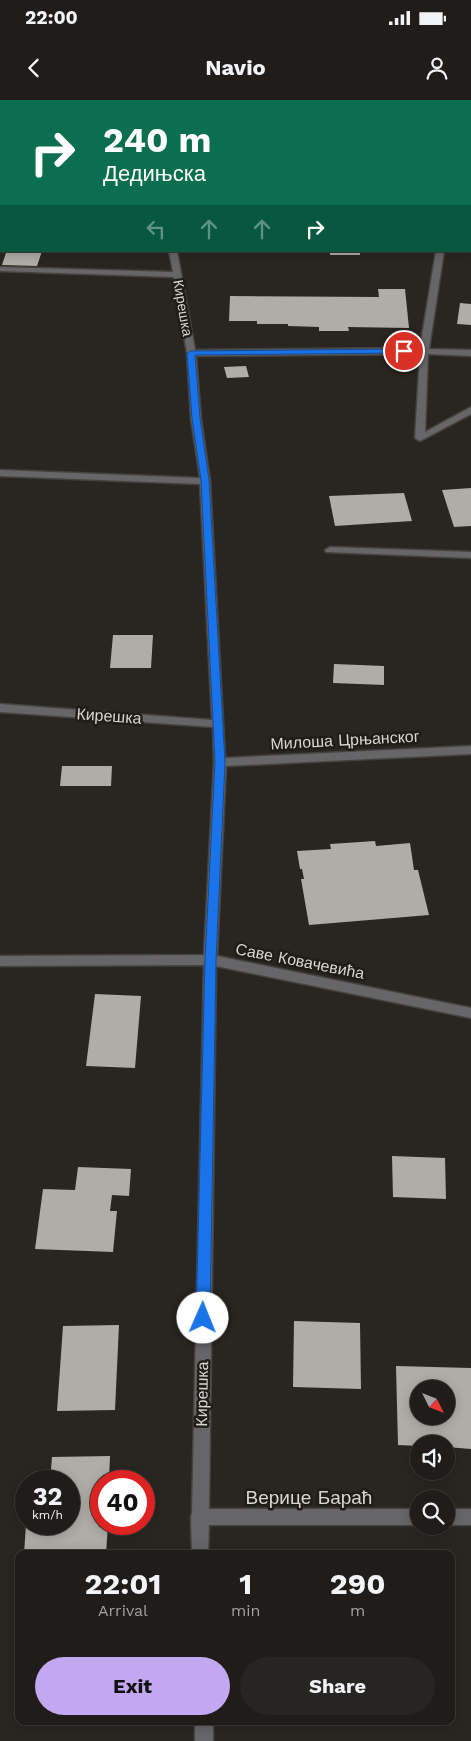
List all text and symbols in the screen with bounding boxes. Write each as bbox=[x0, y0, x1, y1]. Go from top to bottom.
text: 22:00 bbox=[25, 6, 78, 29]
icon: back bbox=[20, 54, 48, 82]
icon: person bbox=[423, 54, 451, 82]
text: Navio bbox=[205, 55, 266, 80]
text: 240 m bbox=[103, 119, 212, 161]
icon: right bbox=[20, 120, 85, 185]
text: Дедињска bbox=[103, 161, 206, 186]
icon: left bbox=[142, 215, 170, 243]
icon: ahead bbox=[195, 215, 223, 243]
icon: ahead bbox=[248, 215, 276, 243]
icon: right bbox=[301, 215, 329, 243]
street label: Кирешка bbox=[170, 279, 196, 338]
pin bbox=[383, 330, 425, 372]
icon: arrive bbox=[390, 337, 418, 365]
street label: Кирешка bbox=[76, 704, 142, 728]
street label: Милоша Црњанског bbox=[270, 727, 420, 753]
street label: Саве Ковачевића bbox=[234, 939, 366, 983]
position arrow bbox=[176, 1291, 228, 1343]
street label: Кирешка bbox=[192, 1361, 212, 1427]
north arrow bbox=[410, 1380, 455, 1425]
map controls bbox=[410, 1380, 455, 1535]
button: sound bbox=[410, 1435, 455, 1480]
speed limit sign: 40 bbox=[90, 1470, 155, 1535]
text: 32 bbox=[33, 1482, 62, 1511]
street label: Верице Бараћ bbox=[246, 1486, 372, 1509]
button: search bbox=[410, 1490, 455, 1535]
text: km/h bbox=[32, 1508, 63, 1522]
text: 22:01 bbox=[84, 1566, 162, 1601]
text: 1 bbox=[239, 1566, 252, 1601]
text: 290 bbox=[330, 1566, 386, 1601]
text: Arrival bbox=[98, 1601, 148, 1620]
text: min bbox=[231, 1601, 260, 1620]
text: m bbox=[350, 1601, 365, 1620]
button: Exit bbox=[35, 1657, 230, 1715]
button: Share bbox=[240, 1657, 435, 1715]

